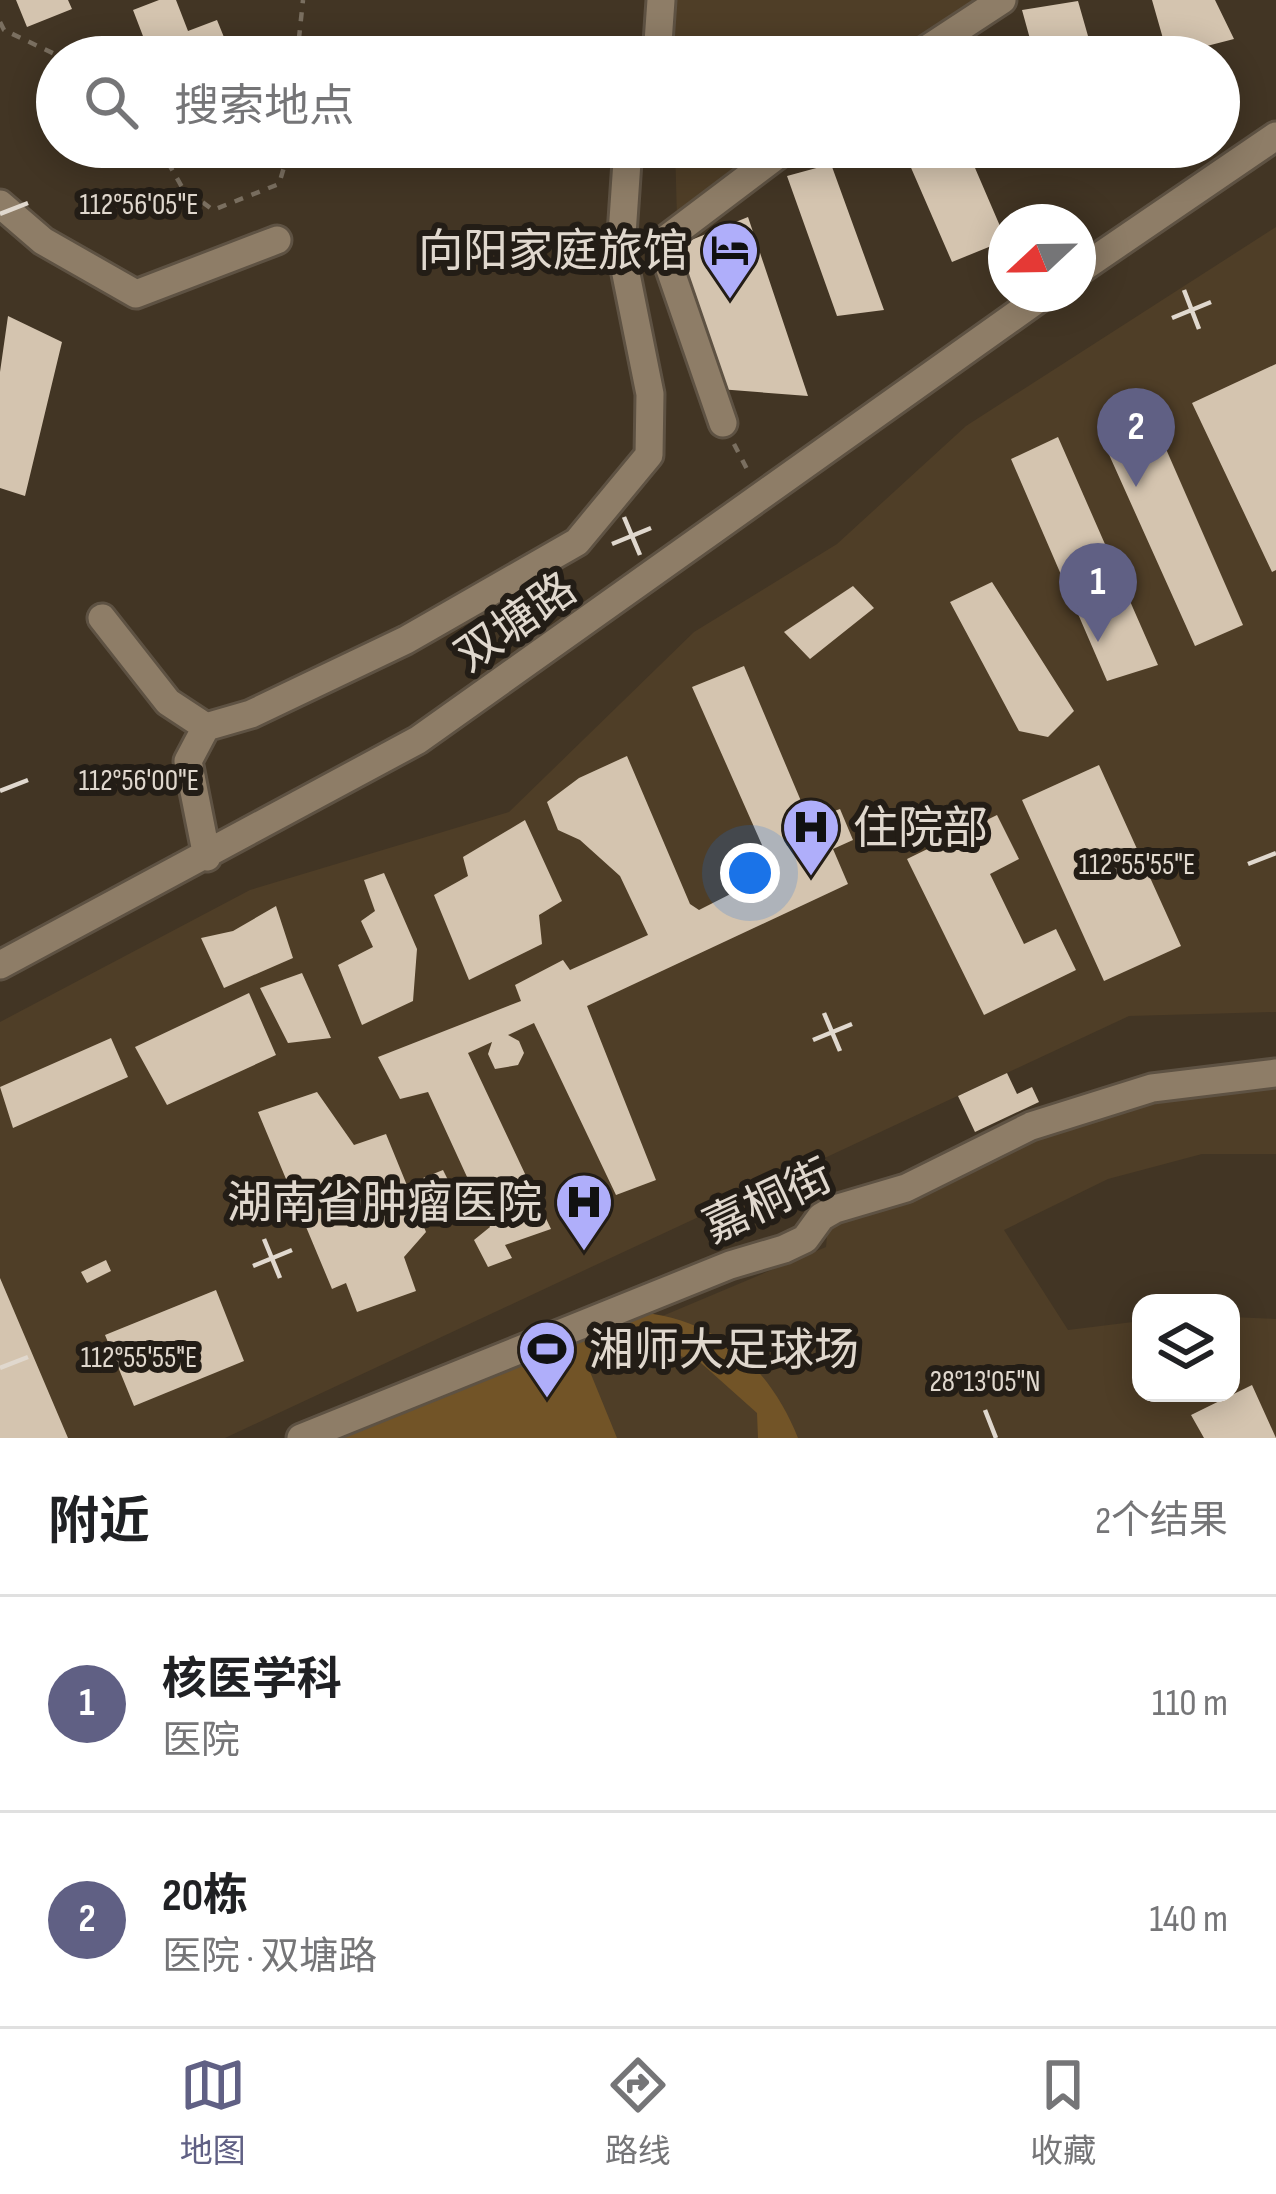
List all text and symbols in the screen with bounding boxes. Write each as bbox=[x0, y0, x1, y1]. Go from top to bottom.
search box bbox=[36, 36, 1240, 168]
icon: search bbox=[78, 69, 144, 135]
text: 搜索地点 bbox=[174, 80, 354, 135]
text: 112°56'05"E bbox=[79, 187, 199, 223]
north arrow bbox=[988, 204, 1096, 312]
hotel icon: 向阳家庭旅馆 bbox=[699, 219, 761, 301]
place label: 向阳家庭旅馆 bbox=[418, 225, 688, 280]
pin: 2 bbox=[1097, 388, 1175, 487]
pin: 1 bbox=[1059, 543, 1137, 642]
street label: 双塘路 bbox=[445, 562, 588, 684]
text: 112°56'00"E bbox=[79, 763, 199, 799]
hospital icon: 住院部 bbox=[780, 796, 842, 878]
place label: 住院部 bbox=[853, 802, 988, 857]
your location bbox=[720, 843, 780, 903]
text: 112°55'55"E bbox=[1079, 847, 1195, 883]
street label: 嘉桐街 bbox=[695, 1149, 841, 1256]
hospital icon: 湖南省肿瘤医院 bbox=[553, 1171, 615, 1253]
place label: 湖南省肿瘤医院 bbox=[227, 1177, 542, 1232]
map controls bbox=[1132, 1294, 1240, 1402]
button: layers bbox=[1132, 1294, 1240, 1402]
sports icon: 湘师大足球场 bbox=[516, 1318, 578, 1400]
place label: 湘师大足球场 bbox=[589, 1324, 859, 1379]
text: 112°55'55"E bbox=[81, 1340, 197, 1376]
text: 28°13'05"N bbox=[929, 1364, 1041, 1400]
text: 附近 bbox=[48, 1492, 150, 1553]
text: 2个结果 bbox=[1095, 1498, 1228, 1545]
text: 核医学科 bbox=[162, 1653, 342, 1708]
text: 1 bbox=[79, 1680, 95, 1727]
text: 110 m bbox=[1152, 1680, 1228, 1727]
text: 医院 bbox=[162, 1718, 240, 1765]
text: 20栋 bbox=[162, 1869, 248, 1924]
text: 2 bbox=[78, 1896, 96, 1943]
text: 140 m bbox=[1149, 1896, 1228, 1943]
text: 医院 · 双塘路 bbox=[162, 1934, 377, 1981]
tab: 地图 bbox=[180, 2052, 246, 2172]
tab: 路线 bbox=[605, 2052, 671, 2172]
tab: 收藏 bbox=[1030, 2052, 1096, 2172]

